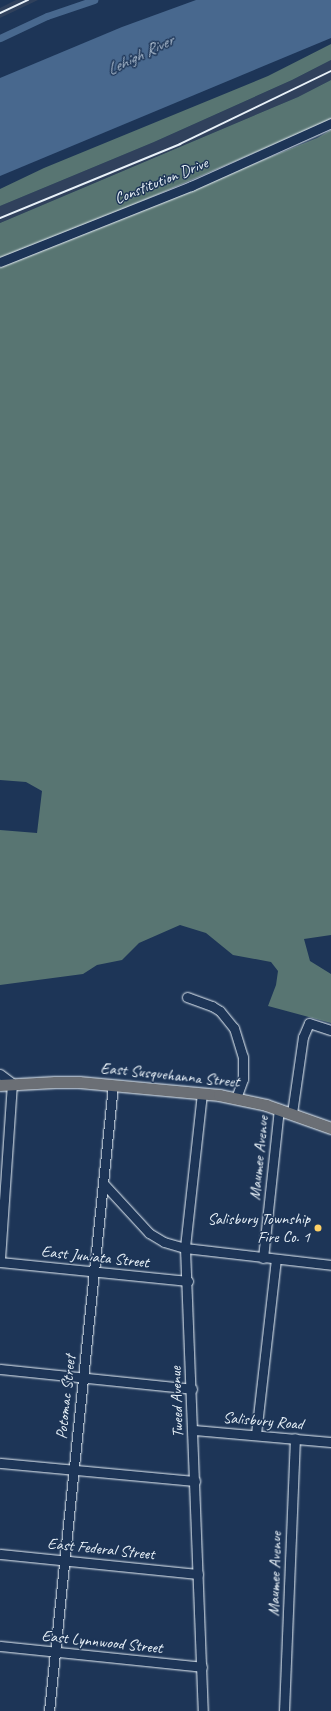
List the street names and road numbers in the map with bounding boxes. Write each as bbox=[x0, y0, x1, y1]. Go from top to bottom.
street label: Constitution Drive bbox=[111, 154, 211, 208]
street label: East Susquehanna Street bbox=[99, 1058, 241, 1092]
street label: Maumee Avenue bbox=[245, 1115, 273, 1201]
street label: East Juniata Street bbox=[40, 1242, 150, 1272]
street label: Potomac Street bbox=[52, 1354, 80, 1440]
street label: Tweed Avenue bbox=[166, 1366, 188, 1438]
street label: Salisbury Road bbox=[222, 1408, 304, 1434]
street label: Maumee Avenue bbox=[264, 1531, 286, 1617]
street label: East Federal Street bbox=[47, 1534, 155, 1564]
street label: East Lynnwood Street bbox=[41, 1626, 163, 1658]

